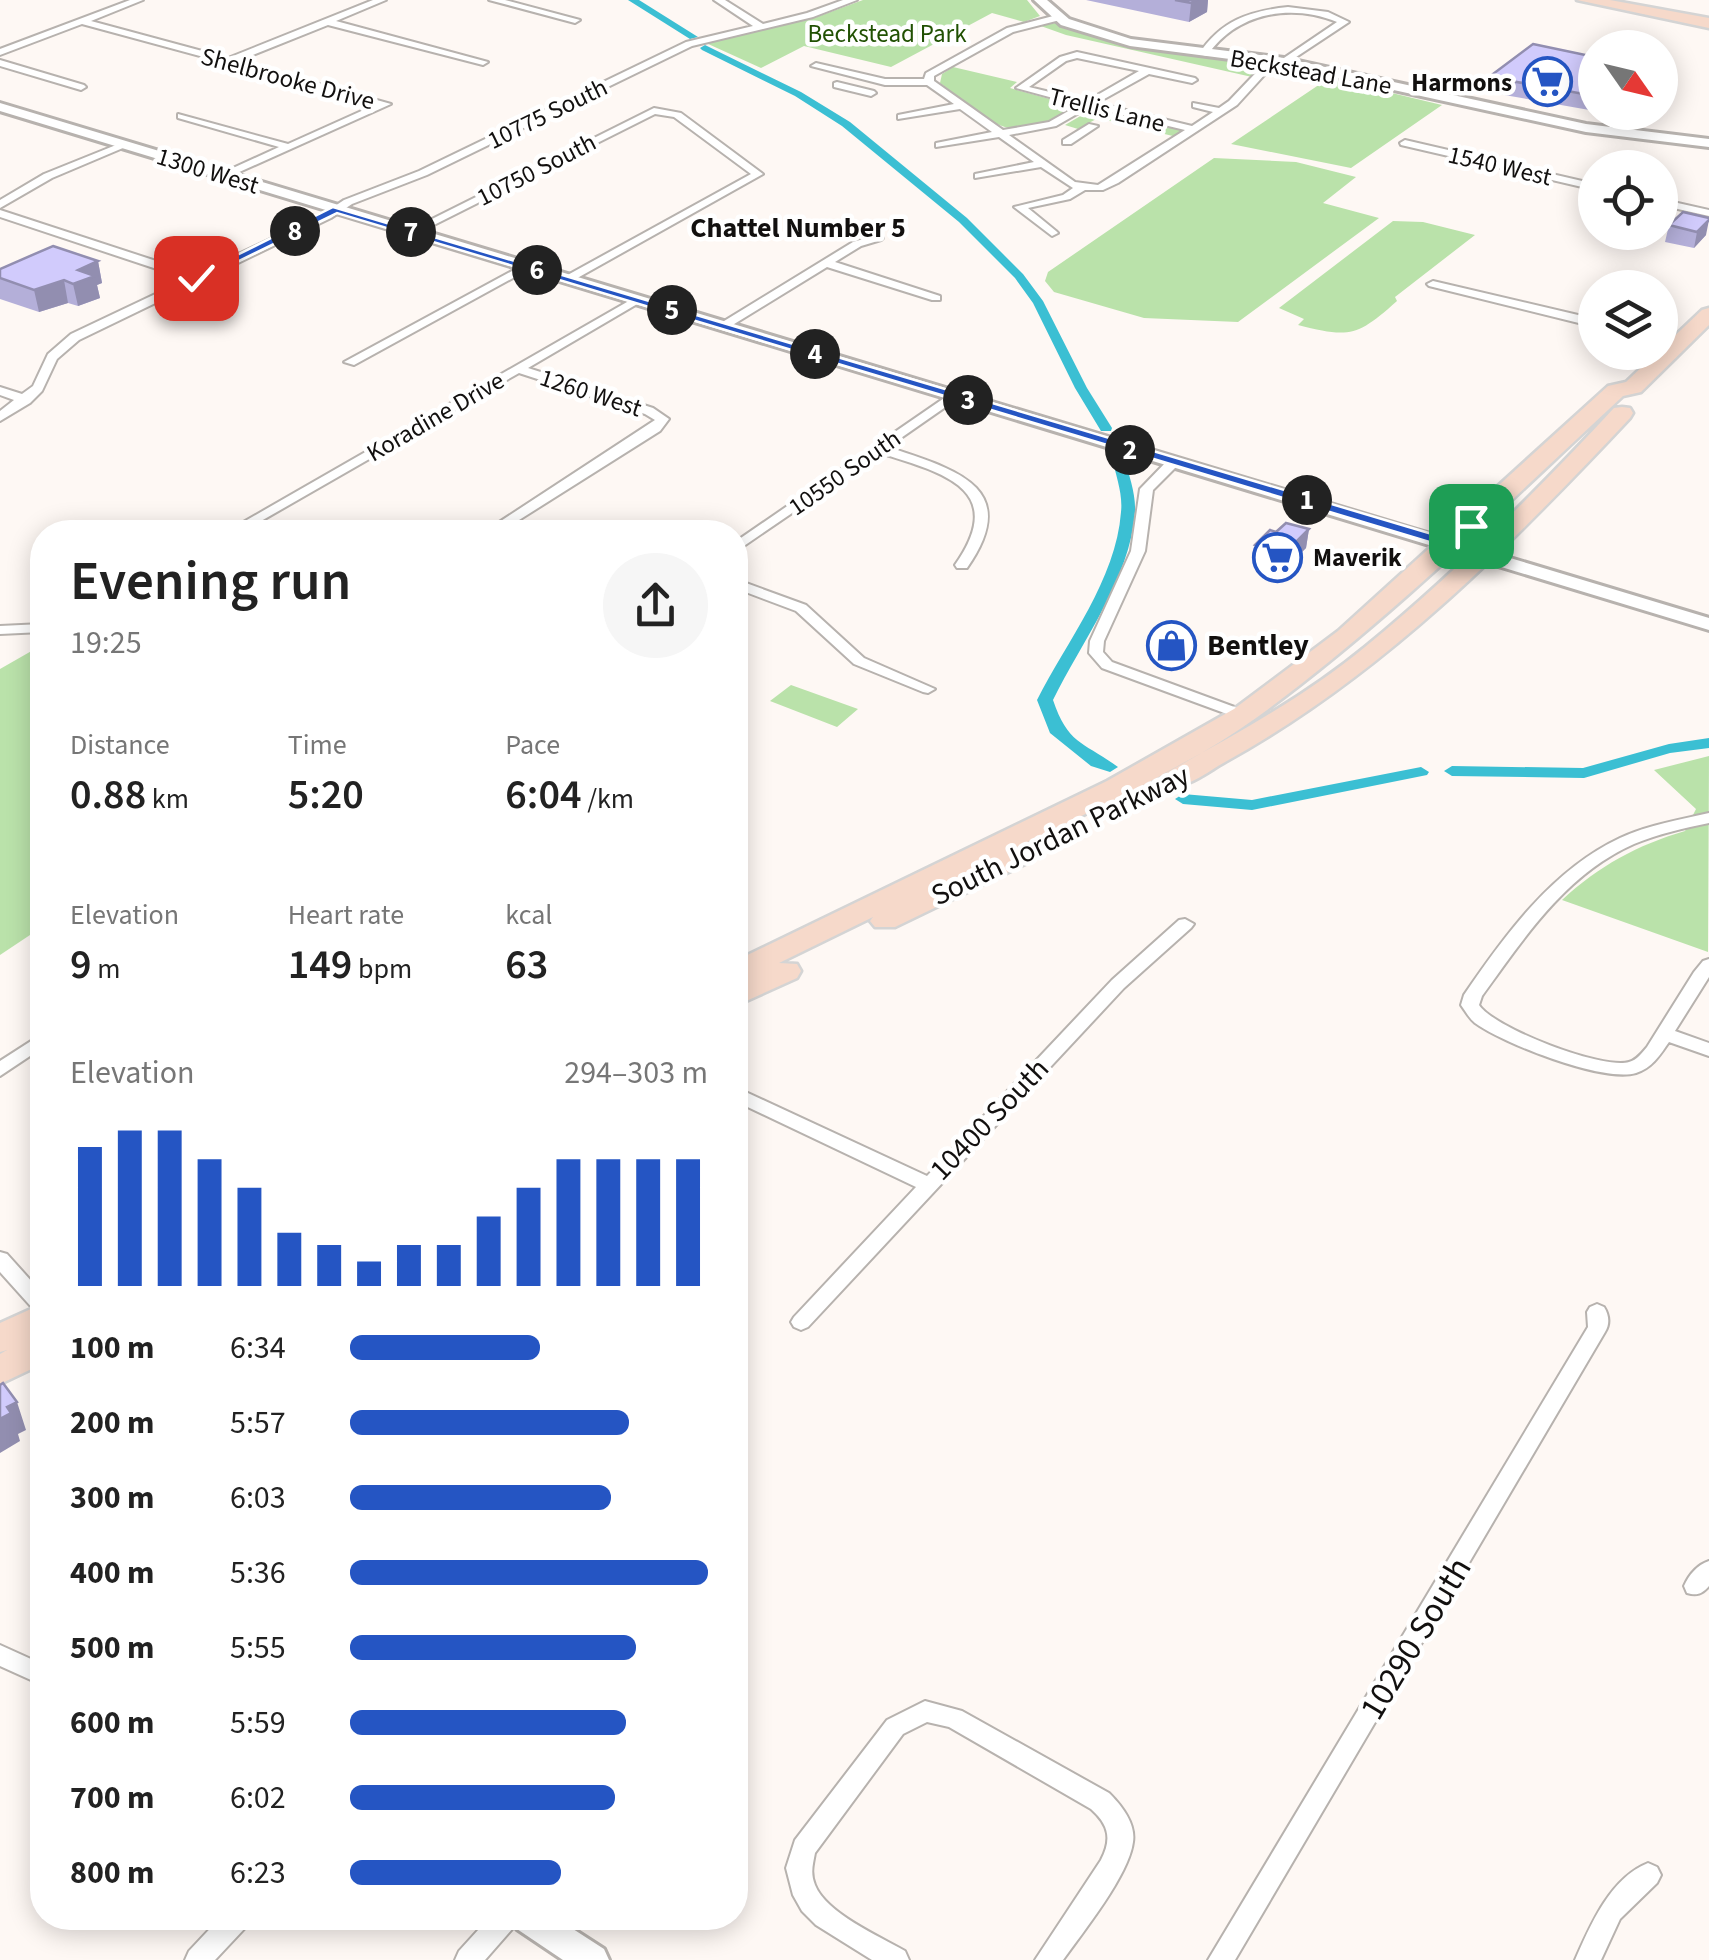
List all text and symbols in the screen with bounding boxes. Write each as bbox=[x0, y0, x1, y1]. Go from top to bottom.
park label: Beckstead Park bbox=[807, 16, 967, 52]
north arrow bbox=[1578, 30, 1678, 130]
map controls bbox=[1578, 30, 1678, 370]
street label: Shelbrooke Drive bbox=[197, 38, 379, 119]
street label: Beckstead Lane bbox=[1227, 40, 1394, 104]
supermarket icon: Harmons bbox=[1521, 56, 1573, 108]
place label: Harmons bbox=[1411, 65, 1512, 101]
street label: 10775 South bbox=[481, 69, 614, 159]
street label: Trellis Lane bbox=[1045, 78, 1168, 142]
street label: 10750 South bbox=[471, 124, 602, 215]
street label: 1540 West bbox=[1444, 137, 1556, 195]
street label: 1300 West bbox=[152, 138, 264, 204]
button: locate bbox=[1578, 150, 1678, 250]
pin: 8 bbox=[270, 206, 320, 256]
pin: 7 bbox=[386, 207, 436, 257]
district label: Chattel Number 5 bbox=[690, 208, 906, 248]
text: 8 bbox=[288, 211, 302, 251]
text: 7 bbox=[404, 212, 418, 252]
pin bbox=[154, 236, 239, 321]
pin: 6 bbox=[512, 245, 562, 295]
text: 6 bbox=[530, 250, 544, 290]
icon: check bbox=[169, 251, 224, 306]
button: layers bbox=[1578, 270, 1678, 370]
pin: 5 bbox=[647, 285, 697, 335]
text: 5 bbox=[665, 290, 679, 330]
pin: 4 bbox=[790, 329, 840, 379]
text: 4 bbox=[808, 334, 822, 374]
street label: 1260 West bbox=[535, 360, 647, 426]
street label: Koradine Drive bbox=[360, 363, 511, 471]
pin: 3 bbox=[943, 375, 993, 425]
text: 3 bbox=[961, 380, 975, 420]
street label: 10550 South bbox=[781, 421, 908, 525]
pin: 2 bbox=[1105, 425, 1155, 475]
text: 2 bbox=[1123, 430, 1137, 470]
pin: 1 bbox=[1282, 475, 1332, 525]
text: 1 bbox=[1300, 480, 1314, 520]
pin bbox=[1429, 484, 1514, 569]
icon: arrive bbox=[1444, 499, 1499, 554]
supermarket icon: Maverik bbox=[1252, 531, 1304, 583]
place label: Maverik bbox=[1313, 540, 1402, 576]
text: Evening run bbox=[70, 543, 351, 621]
button: share bbox=[603, 553, 708, 658]
shop icon: Bentley bbox=[1146, 619, 1198, 671]
text: 19:25 bbox=[70, 620, 142, 666]
place label: Bentley bbox=[1207, 624, 1309, 667]
text: Distance bbox=[70, 725, 170, 765]
text: Time bbox=[288, 725, 347, 765]
text: Pace bbox=[505, 725, 560, 765]
street label: South Jordan Parkway bbox=[924, 754, 1197, 917]
text: 0.88 bbox=[70, 765, 146, 825]
text: 5:20 bbox=[288, 765, 364, 825]
text: 6:04 bbox=[505, 765, 582, 825]
text: km bbox=[146, 779, 189, 819]
text: /km bbox=[582, 779, 634, 819]
text: Elevation bbox=[70, 895, 179, 935]
text: Heart rate bbox=[288, 895, 404, 935]
text: kcal bbox=[505, 895, 552, 935]
text: 9 bbox=[70, 935, 92, 995]
text: 149 bbox=[288, 935, 352, 995]
text: 63 bbox=[505, 935, 548, 995]
text: m bbox=[92, 949, 120, 989]
text: bpm bbox=[352, 949, 412, 989]
street label: 10400 South bbox=[920, 1048, 1059, 1190]
text: Elevation bbox=[70, 1050, 195, 1096]
text: 294–303 m bbox=[564, 1050, 708, 1096]
text: 100 m bbox=[70, 1325, 155, 1371]
text: 6:34 bbox=[230, 1325, 286, 1371]
text: 200 m bbox=[70, 1400, 155, 1446]
text: 5:57 bbox=[230, 1400, 286, 1446]
text: 300 m bbox=[70, 1475, 155, 1521]
text: 6:03 bbox=[230, 1475, 286, 1521]
street label: 10290 South bbox=[1348, 1548, 1484, 1729]
text: 400 m bbox=[70, 1550, 155, 1596]
text: 5:36 bbox=[230, 1550, 286, 1596]
text: 500 m bbox=[70, 1625, 155, 1671]
text: 5:55 bbox=[230, 1625, 286, 1671]
text: 600 m bbox=[70, 1700, 155, 1746]
text: 5:59 bbox=[230, 1700, 286, 1746]
text: 700 m bbox=[70, 1775, 155, 1821]
text: 6:02 bbox=[230, 1775, 286, 1821]
text: 800 m bbox=[70, 1850, 155, 1896]
text: 6:23 bbox=[230, 1850, 286, 1896]

